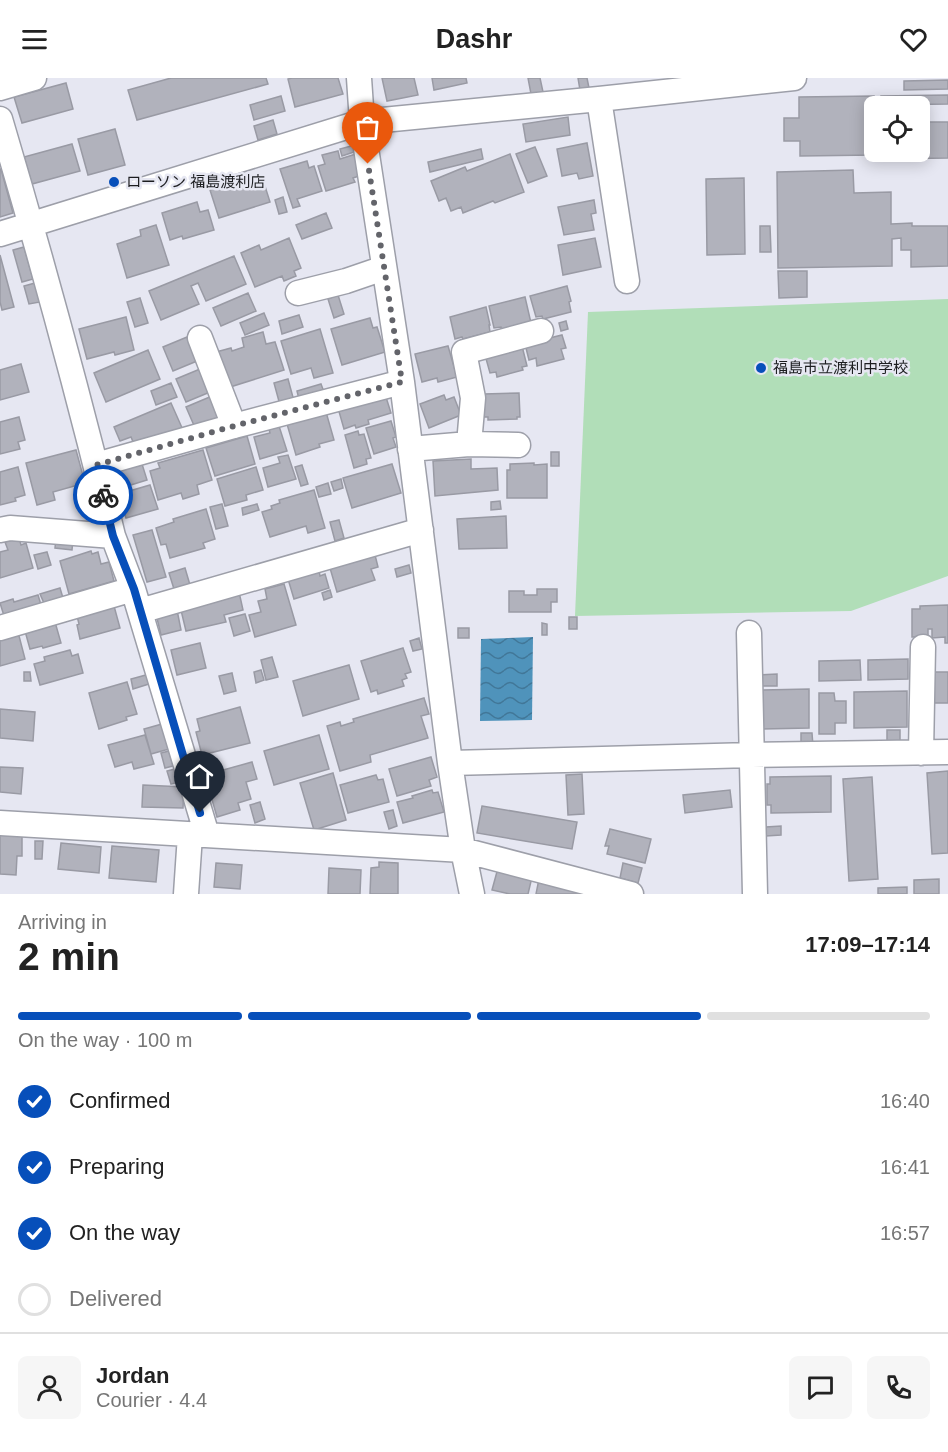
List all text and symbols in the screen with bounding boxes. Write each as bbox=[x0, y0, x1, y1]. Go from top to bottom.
icon: menu bbox=[18, 23, 51, 56]
icon: heart bbox=[897, 23, 930, 56]
text: Dashr bbox=[436, 24, 512, 54]
map controls bbox=[864, 96, 930, 162]
button: locate bbox=[864, 96, 930, 162]
pin bbox=[342, 102, 393, 164]
icon: bag bbox=[351, 111, 384, 144]
place label: ローソン 福島渡利店 bbox=[126, 173, 265, 190]
marker: ローソン 福島渡利店 bbox=[107, 175, 121, 189]
place label: 福島市立渡利中学校 bbox=[773, 359, 908, 376]
marker: 福島市立渡利中学校 bbox=[754, 361, 768, 375]
courier bbox=[73, 465, 133, 525]
icon: bike bbox=[87, 479, 120, 512]
pin bbox=[174, 751, 225, 813]
icon: home bbox=[183, 760, 216, 793]
text: Arriving in bbox=[18, 911, 107, 933]
text: 17:09–17:14 bbox=[805, 932, 930, 957]
text: 2 min bbox=[18, 935, 120, 978]
text: On the way · 100 m bbox=[18, 1029, 193, 1051]
icon: check bbox=[18, 1085, 51, 1118]
text: Confirmed bbox=[69, 1088, 170, 1113]
text: 16:40 bbox=[880, 1090, 930, 1112]
icon: check bbox=[18, 1151, 51, 1184]
text: Preparing bbox=[69, 1154, 164, 1179]
text: 16:41 bbox=[880, 1156, 930, 1178]
icon: check bbox=[18, 1217, 51, 1250]
text: On the way bbox=[69, 1220, 180, 1245]
text: 16:57 bbox=[880, 1222, 930, 1244]
text: Delivered bbox=[69, 1286, 162, 1311]
button: person bbox=[18, 1356, 81, 1419]
button: chat bbox=[789, 1356, 852, 1419]
button: phone bbox=[867, 1356, 930, 1419]
text: Jordan bbox=[96, 1363, 169, 1388]
text: Courier · 4.4 bbox=[96, 1389, 207, 1411]

